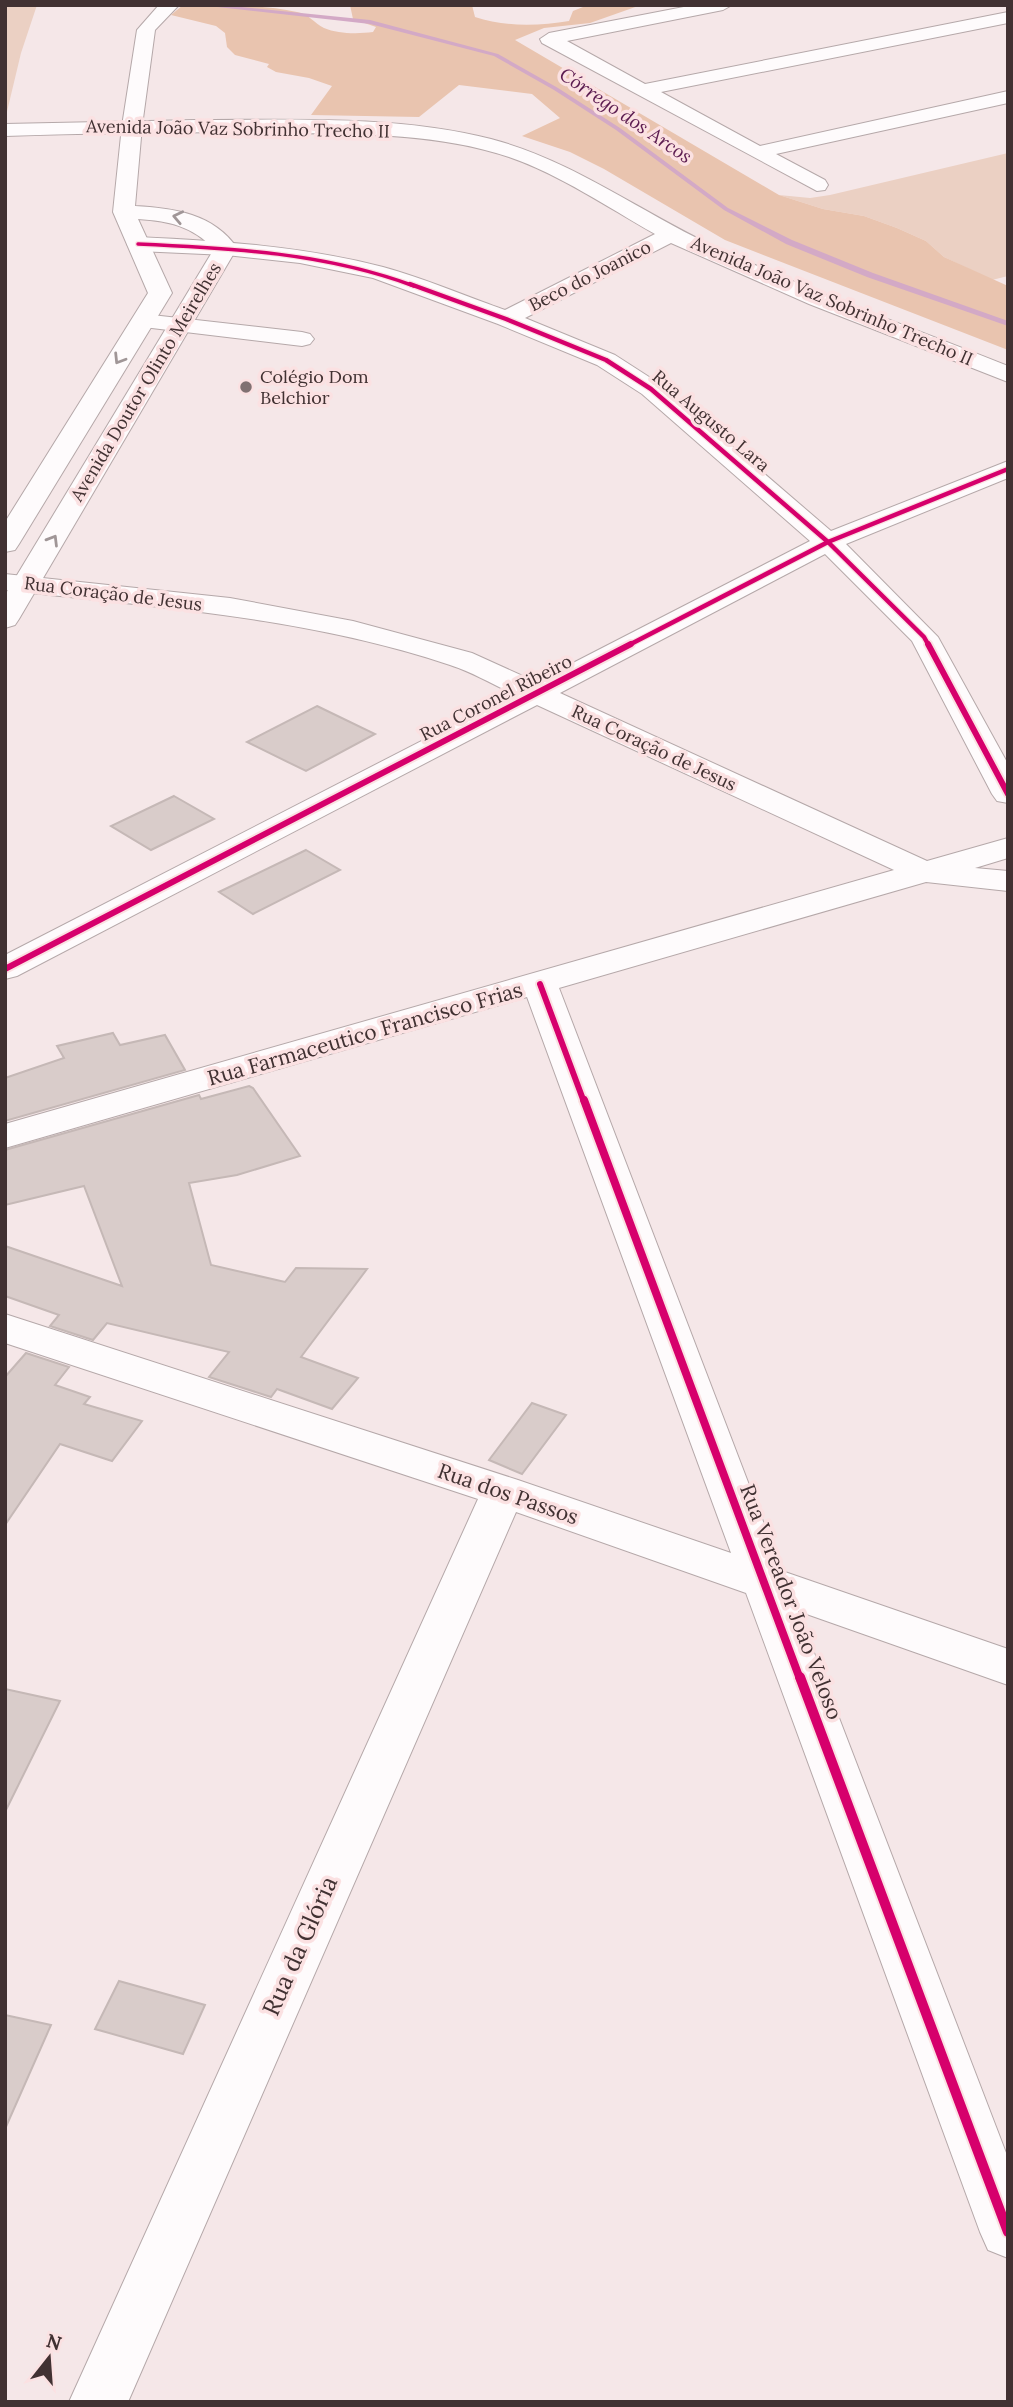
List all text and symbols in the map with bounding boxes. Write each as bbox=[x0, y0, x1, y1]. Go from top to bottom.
water label: Córrego dos Arcos bbox=[555, 62, 697, 168]
street label: Avenida João Vaz Sobrinho Trecho II bbox=[85, 114, 390, 143]
one-way arrow bbox=[172, 210, 184, 225]
street label: Avenida João Vaz Sobrinho Trecho II bbox=[687, 230, 977, 371]
street label: Beco do Joanico bbox=[525, 235, 655, 316]
street label: Avenida Doutor Olinto Meirelhes bbox=[64, 258, 226, 506]
one-way arrow bbox=[115, 351, 128, 364]
place label: Colégio Dom Belchior bbox=[260, 365, 369, 409]
street label: Rua Augusto Lara bbox=[648, 365, 775, 476]
marker: Colégio Dom Belchior bbox=[238, 379, 254, 395]
one-way arrow bbox=[44, 534, 57, 547]
street label: Rua Coração de Jesus bbox=[23, 571, 203, 616]
street label: Rua Coronel Ribeiro bbox=[416, 649, 576, 746]
street label: Rua Coração de Jesus bbox=[568, 699, 740, 796]
street label: Rua Farmaceutico Francisco Frias bbox=[204, 976, 526, 1091]
street label: Rua dos Passos bbox=[434, 1457, 582, 1530]
street label: Rua Vereador João Veloso bbox=[734, 1480, 849, 1723]
street label: Rua da Glória bbox=[255, 1871, 344, 2020]
north arrow bbox=[14, 2323, 84, 2393]
text: N bbox=[43, 2328, 65, 2355]

